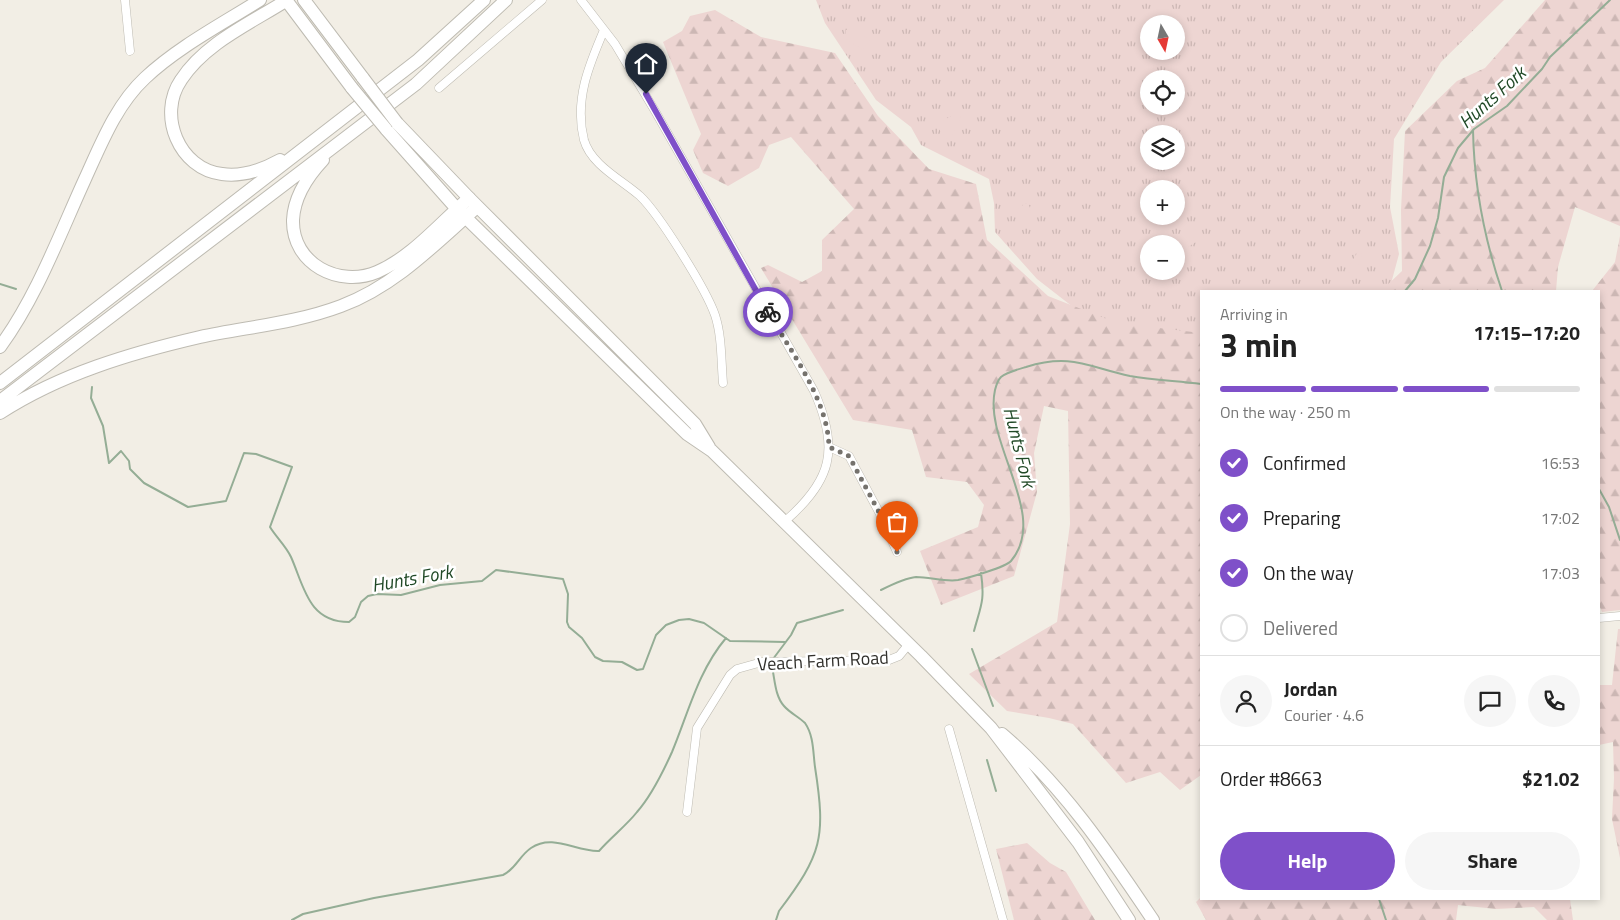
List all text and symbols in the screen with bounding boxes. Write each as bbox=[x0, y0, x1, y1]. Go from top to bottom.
north arrow bbox=[1140, 15, 1185, 60]
map controls bbox=[1140, 15, 1185, 280]
pin bbox=[625, 43, 667, 94]
icon: home bbox=[632, 50, 660, 78]
water label: Hunts Fork bbox=[1452, 57, 1534, 135]
button: locate bbox=[1140, 70, 1185, 115]
button: layers bbox=[1140, 125, 1185, 170]
button: + bbox=[1140, 180, 1185, 225]
button: − bbox=[1140, 235, 1185, 280]
courier bbox=[743, 287, 793, 337]
icon: bike bbox=[754, 298, 782, 326]
text: Arriving in bbox=[1220, 302, 1288, 326]
text: 17:15–17:20 bbox=[1473, 318, 1580, 347]
text: 3 min bbox=[1220, 321, 1298, 369]
text: On the way · 250 m bbox=[1220, 400, 1351, 424]
water label: Hunts Fork bbox=[997, 404, 1045, 493]
text: Confirmed bbox=[1263, 448, 1346, 477]
icon: check bbox=[1220, 449, 1248, 477]
text: 16:53 bbox=[1541, 451, 1580, 475]
pin bbox=[876, 501, 918, 552]
text: Preparing bbox=[1263, 503, 1340, 532]
icon: check bbox=[1220, 504, 1248, 532]
text: 17:02 bbox=[1541, 506, 1580, 530]
icon: bag bbox=[883, 508, 911, 536]
water label: Hunts Fork bbox=[369, 556, 457, 599]
text: On the way bbox=[1263, 558, 1354, 587]
icon: check bbox=[1220, 559, 1248, 587]
text: 17:03 bbox=[1541, 561, 1580, 585]
text: Delivered bbox=[1263, 613, 1338, 642]
street label: Veach Farm Road bbox=[757, 644, 889, 677]
text: Jordan bbox=[1284, 674, 1337, 703]
button: person bbox=[1220, 675, 1272, 727]
button: chat bbox=[1464, 675, 1516, 727]
button: phone bbox=[1528, 675, 1580, 727]
text: Courier · 4.6 bbox=[1284, 703, 1364, 727]
text: Order #8663 bbox=[1220, 764, 1322, 793]
text: $21.02 bbox=[1522, 764, 1580, 793]
button: Help bbox=[1220, 832, 1395, 890]
button: Share bbox=[1405, 832, 1580, 890]

